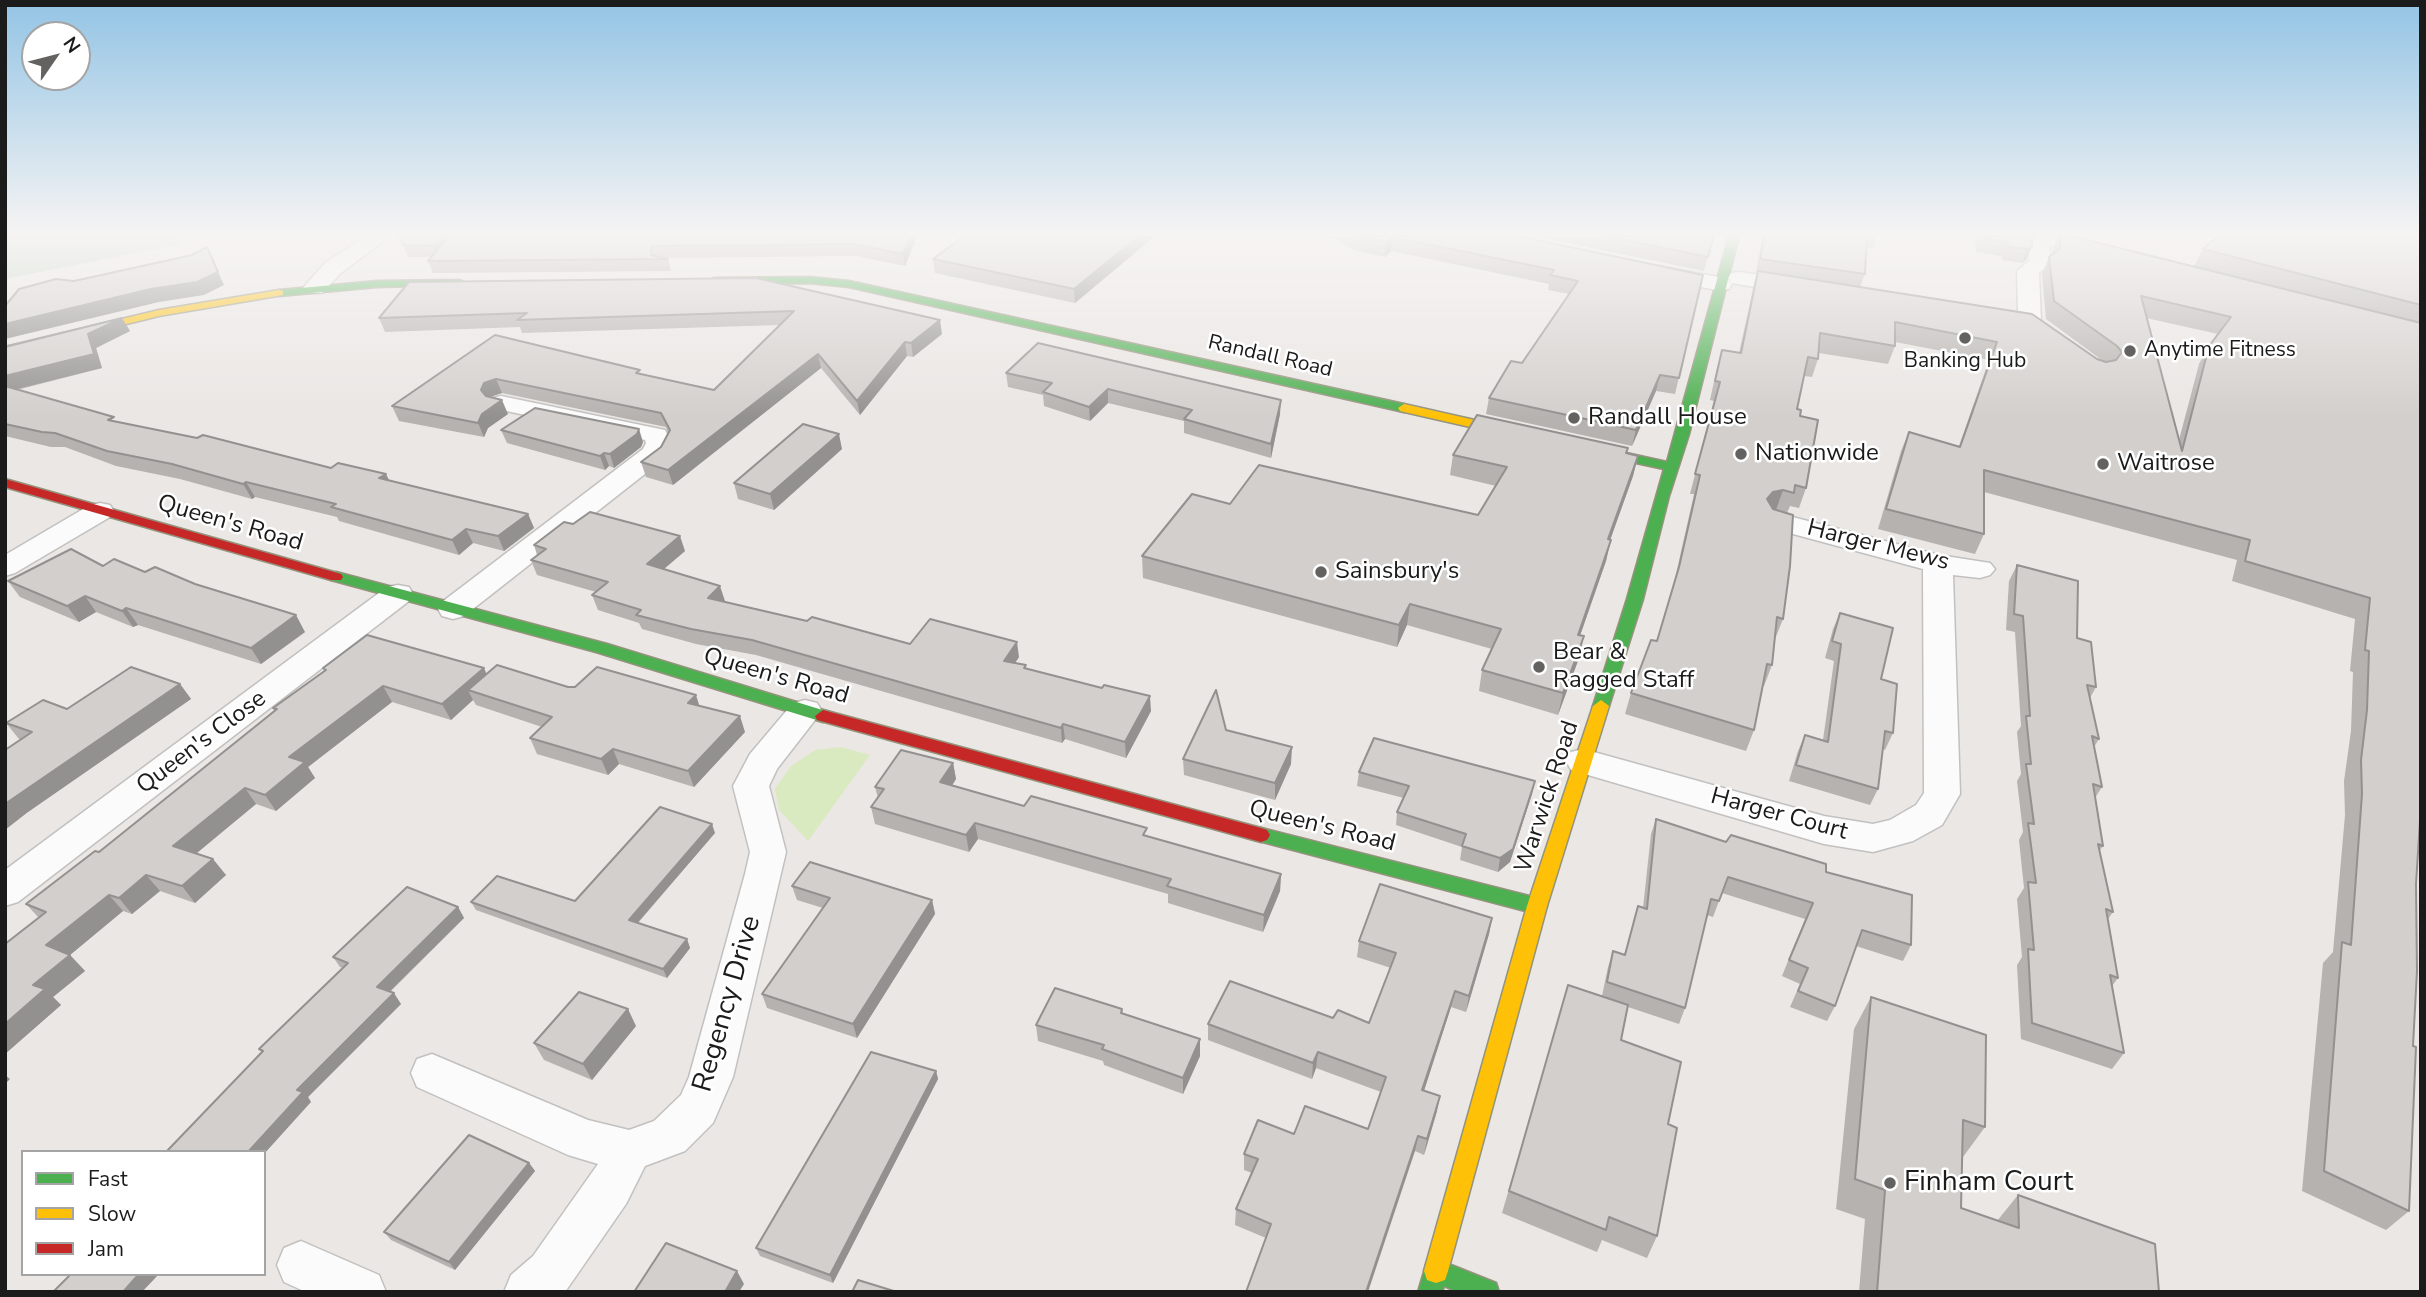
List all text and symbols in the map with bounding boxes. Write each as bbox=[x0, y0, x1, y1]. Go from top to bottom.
north arrow bbox=[21, 21, 91, 91]
text: N bbox=[57, 32, 86, 58]
street label: Randall Road bbox=[1205, 330, 1335, 384]
marker: Banking Hub bbox=[1957, 330, 1973, 346]
place label: Anytime Fitness bbox=[2144, 338, 2296, 364]
marker: Anytime Fitness bbox=[2122, 343, 2138, 359]
place label: Banking Hub bbox=[1904, 349, 2026, 375]
place label: Randall House bbox=[1588, 404, 1747, 432]
marker: Randall House bbox=[1566, 410, 1582, 426]
place label: Nationwide bbox=[1755, 440, 1879, 468]
marker: Nationwide bbox=[1733, 446, 1749, 462]
place label: Waitrose bbox=[2117, 450, 2215, 478]
marker: Waitrose bbox=[2095, 456, 2111, 472]
street label: Queen's Road bbox=[154, 489, 306, 559]
street label: Harger Mews bbox=[1804, 514, 1952, 578]
place label: Sainsbury's bbox=[1335, 558, 1459, 586]
marker: Sainsbury's bbox=[1313, 564, 1329, 580]
place label: Bear & Ragged Staff bbox=[1553, 639, 1694, 695]
street label: Queen's Road bbox=[700, 642, 852, 712]
marker: Bear & Ragged Staff bbox=[1531, 659, 1547, 675]
street label: Queen's Close bbox=[132, 685, 272, 801]
street label: Warwick Road bbox=[1510, 717, 1586, 877]
street label: Harger Court bbox=[1707, 783, 1851, 847]
street label: Queen's Road bbox=[1246, 795, 1398, 859]
street label: Regency Drive bbox=[687, 912, 769, 1096]
legend bbox=[21, 1150, 266, 1276]
text: Fast bbox=[88, 1165, 128, 1193]
place label: Finham Court bbox=[1904, 1166, 2073, 1200]
marker: Finham Court bbox=[1882, 1175, 1898, 1191]
text: Slow bbox=[88, 1200, 136, 1228]
text: Jam bbox=[88, 1235, 124, 1263]

